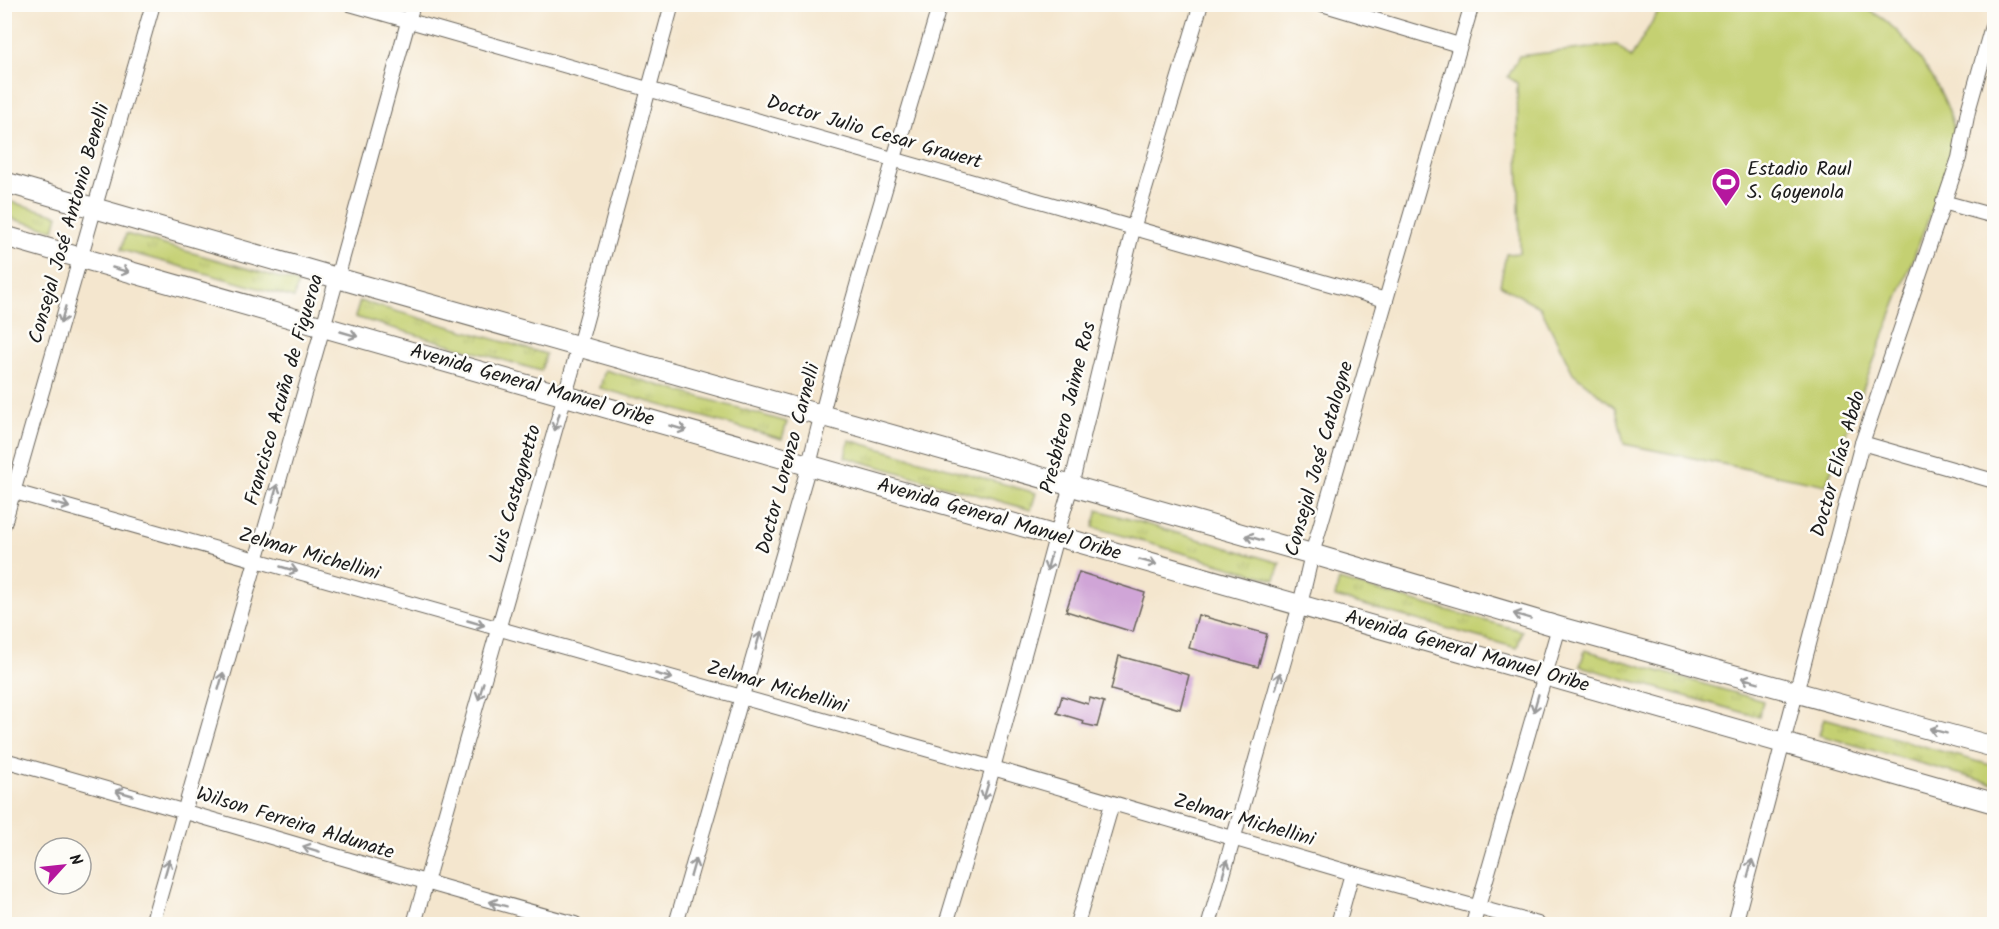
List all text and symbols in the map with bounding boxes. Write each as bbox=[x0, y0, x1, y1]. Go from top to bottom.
street label: Doctor Julio Cesar Grauert bbox=[763, 87, 986, 179]
street label: Consejal José Antonio Benelli bbox=[20, 99, 120, 348]
place label: Estadio Raul S. Goyenola bbox=[1747, 154, 1852, 209]
sports icon: Estadio Raul S. Goyenola bbox=[1710, 166, 1742, 208]
one-way arrow bbox=[111, 265, 130, 276]
street label: Francisco Acuña de Figueroa bbox=[237, 271, 333, 509]
one-way arrow bbox=[57, 305, 68, 324]
street label: Presbítero Jaime Ros bbox=[1032, 318, 1106, 497]
one-way arrow bbox=[339, 329, 358, 340]
street label: Avenida General Manuel Oribe bbox=[406, 336, 658, 436]
street label: Consejal José Catalogne bbox=[1277, 358, 1363, 560]
street label: Doctor Lorenzo Carnelli bbox=[748, 359, 830, 558]
street label: Doctor Elías Abdo bbox=[1803, 387, 1875, 541]
one-way arrow bbox=[551, 412, 562, 431]
street label: Luis Castagnetto bbox=[481, 421, 551, 567]
one-way arrow bbox=[668, 423, 687, 434]
street label: Avenida General Manuel Oribe bbox=[873, 470, 1125, 570]
one-way arrow bbox=[270, 484, 282, 503]
one-way arrow bbox=[51, 500, 70, 511]
street label: Zelmar Michellini bbox=[235, 520, 384, 591]
one-way arrow bbox=[1245, 531, 1264, 543]
one-way arrow bbox=[1042, 553, 1054, 572]
one-way arrow bbox=[1138, 557, 1157, 569]
one-way arrow bbox=[279, 564, 298, 575]
street label: Avenida General Manuel Oribe bbox=[1341, 602, 1593, 702]
one-way arrow bbox=[1513, 610, 1532, 621]
one-way arrow bbox=[466, 618, 485, 629]
one-way arrow bbox=[753, 631, 764, 650]
street label: Zelmar Michellini bbox=[703, 653, 852, 724]
one-way arrow bbox=[654, 671, 673, 682]
one-way arrow bbox=[216, 672, 227, 691]
one-way arrow bbox=[1273, 672, 1284, 691]
one-way arrow bbox=[1741, 673, 1760, 685]
one-way arrow bbox=[474, 681, 486, 700]
one-way arrow bbox=[1530, 693, 1541, 712]
one-way arrow bbox=[1929, 725, 1948, 737]
street label: Wilson Ferreira Aldunate bbox=[192, 779, 398, 869]
one-way arrow bbox=[980, 781, 991, 800]
street label: Zelmar Michellini bbox=[1170, 786, 1319, 857]
one-way arrow bbox=[115, 787, 134, 798]
north arrow bbox=[33, 836, 93, 896]
one-way arrow bbox=[302, 843, 321, 854]
text: N bbox=[62, 850, 88, 870]
one-way arrow bbox=[162, 859, 174, 878]
one-way arrow bbox=[688, 859, 699, 878]
one-way arrow bbox=[1220, 859, 1231, 878]
one-way arrow bbox=[1745, 859, 1757, 878]
one-way arrow bbox=[489, 897, 508, 909]

